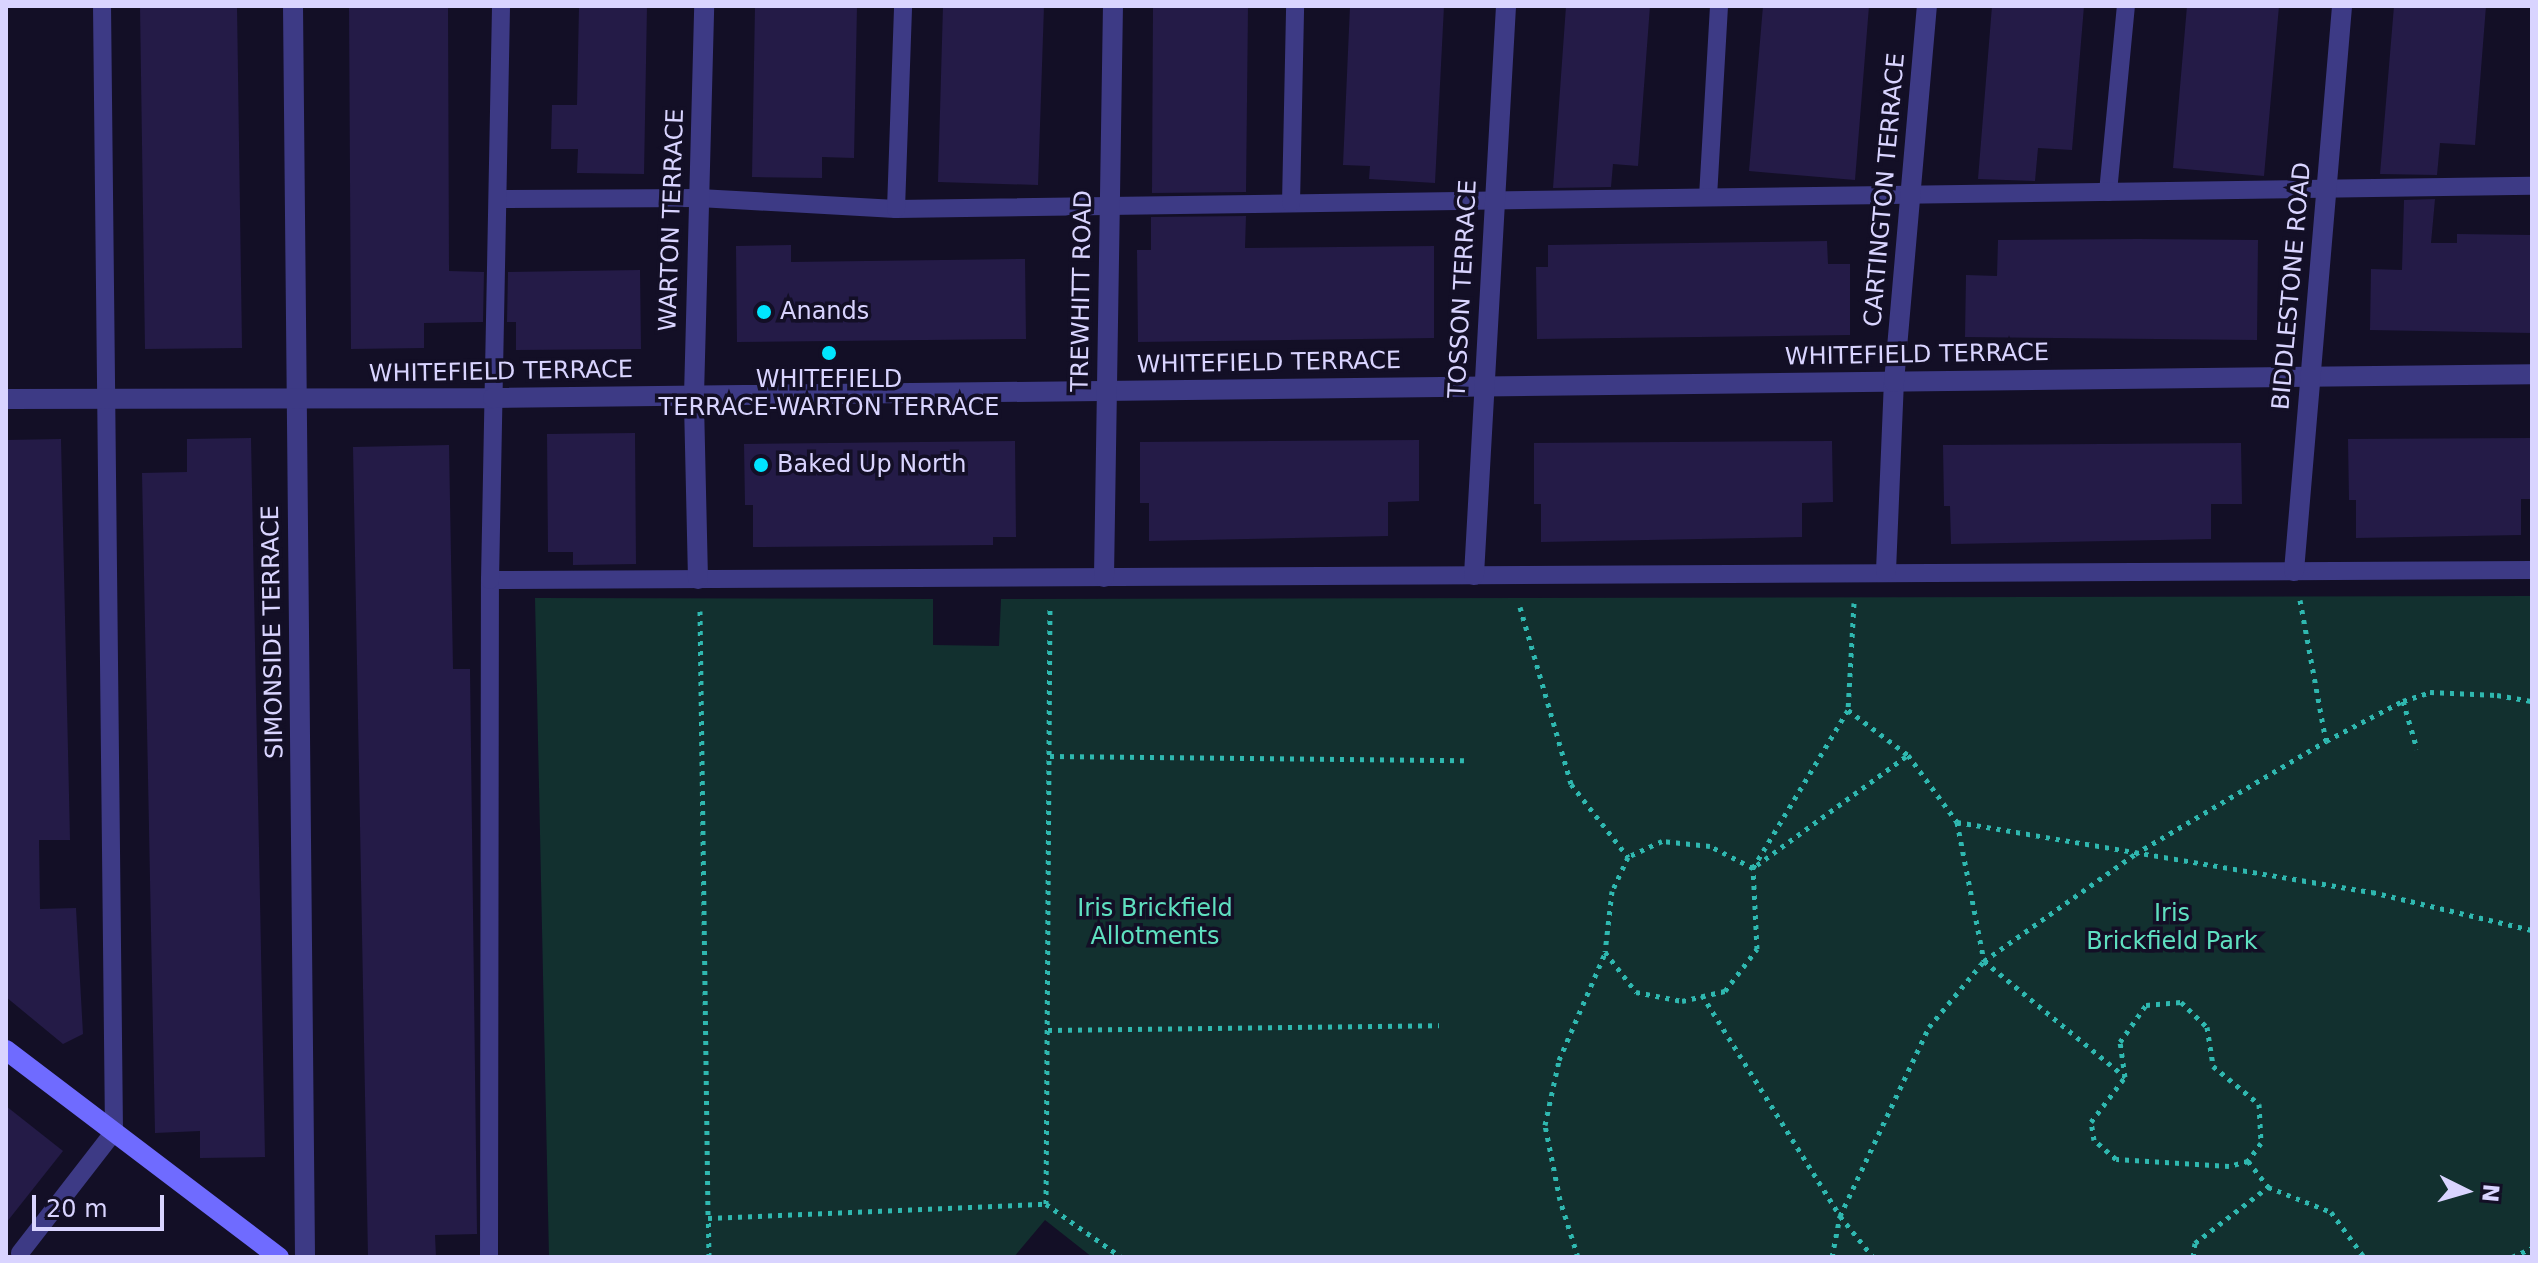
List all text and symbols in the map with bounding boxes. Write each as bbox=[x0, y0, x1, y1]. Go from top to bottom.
street label: CARTINGTON TERRACE bbox=[1859, 52, 1911, 328]
street label: WARTON TERRACE bbox=[654, 108, 690, 332]
street label: BIDDLESTONE ROAD bbox=[2267, 161, 2317, 411]
street label: TOSSON TERRACE bbox=[1443, 179, 1483, 399]
street label: TREWHITT ROAD bbox=[1066, 190, 1098, 392]
place label: Anands bbox=[780, 298, 869, 326]
marker: Anands bbox=[755, 303, 773, 321]
street label: WHITEFIELD TERRACE bbox=[1785, 338, 2049, 372]
marker: WHITEFIELD TERRACE-WARTON TERRACE bbox=[820, 344, 838, 362]
street label: WHITEFIELD TERRACE bbox=[1137, 346, 1401, 380]
street label: WHITEFIELD TERRACE bbox=[369, 355, 633, 389]
place label: WHITEFIELD TERRACE-WARTON TERRACE bbox=[659, 366, 999, 422]
place label: Baked Up North bbox=[777, 451, 966, 479]
marker: Baked Up North bbox=[752, 456, 770, 474]
street label: SIMONSIDE TERRACE bbox=[256, 505, 290, 759]
park label: Iris Brickfield Allotments bbox=[1077, 895, 1233, 951]
park label: Iris Brickfield Park bbox=[2086, 900, 2258, 956]
north arrow bbox=[2426, 1151, 2506, 1231]
scale bar bbox=[36, 1179, 168, 1229]
text: N bbox=[2477, 1183, 2504, 1203]
text: 20 m bbox=[46, 1195, 108, 1223]

